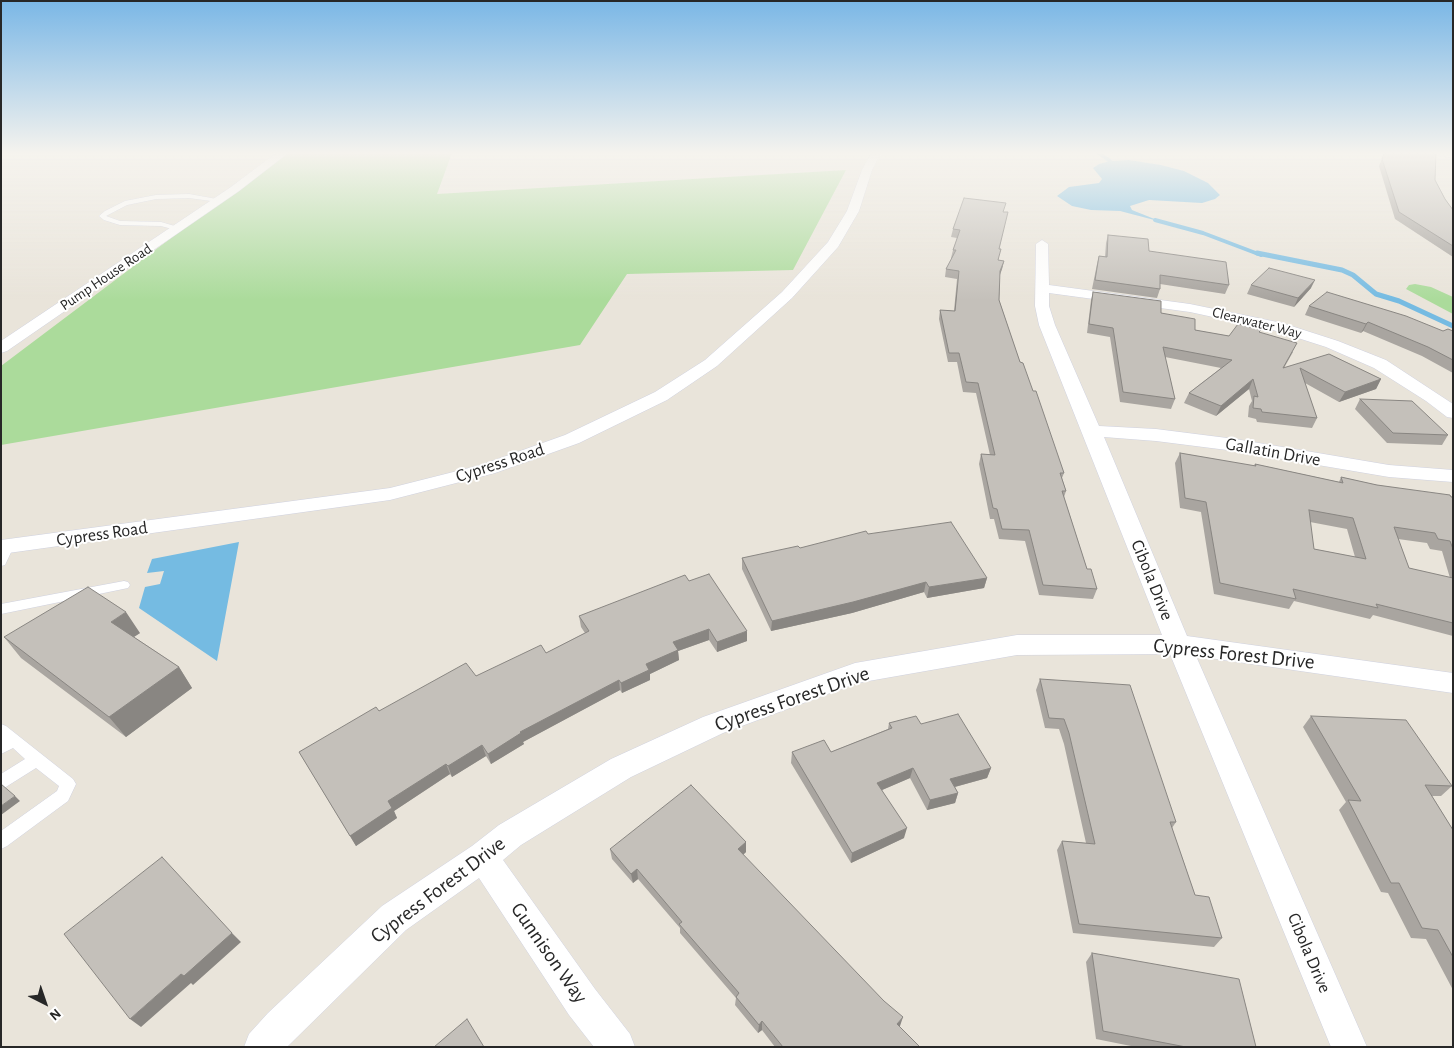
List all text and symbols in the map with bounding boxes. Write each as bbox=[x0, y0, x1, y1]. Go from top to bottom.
street label: Pump House Road bbox=[57, 240, 155, 314]
street label: Clearwater Way bbox=[1210, 303, 1304, 343]
street label: Gallatin Drive bbox=[1224, 433, 1322, 471]
street label: Cypress Road bbox=[453, 439, 547, 487]
street label: Cypress Road bbox=[55, 517, 149, 551]
street label: Cibola Drive bbox=[1126, 537, 1178, 623]
street label: Cypress Forest Drive bbox=[1152, 633, 1316, 675]
street label: Cypress Forest Drive bbox=[711, 661, 873, 737]
street label: Cypress Forest Drive bbox=[366, 831, 510, 949]
street label: Gunnison Way bbox=[505, 898, 593, 1008]
street label: Cibola Drive bbox=[1282, 910, 1336, 996]
north arrow bbox=[20, 978, 70, 1028]
text: N bbox=[47, 1006, 63, 1023]

